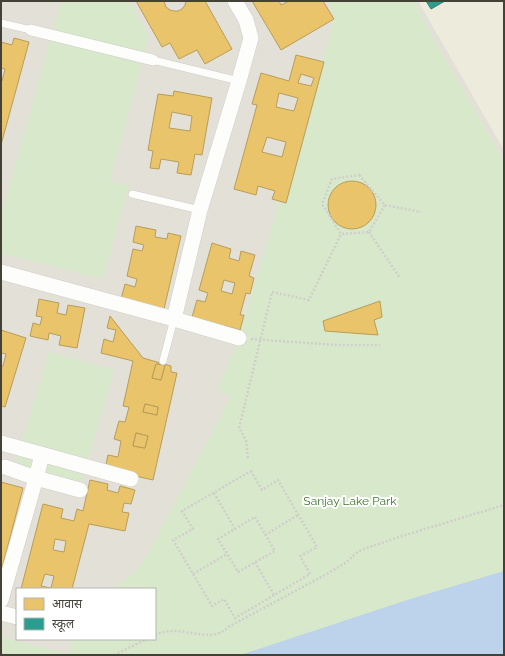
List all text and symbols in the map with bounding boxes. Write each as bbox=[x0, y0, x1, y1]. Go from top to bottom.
park label: Sanjay Lake Park bbox=[303, 494, 397, 508]
legend bbox=[16, 588, 156, 640]
text: आवास bbox=[52, 597, 83, 611]
text: स्कूल bbox=[52, 617, 75, 632]

